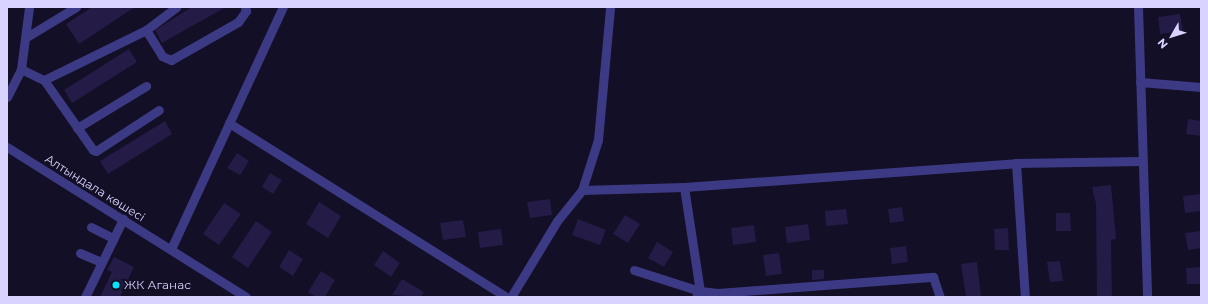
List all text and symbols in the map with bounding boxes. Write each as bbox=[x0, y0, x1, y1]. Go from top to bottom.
north arrow bbox=[1152, 16, 1192, 56]
text: N bbox=[1154, 36, 1171, 51]
street label: Алтындала көшесі bbox=[42, 151, 148, 225]
place label: ЖК Аганас bbox=[124, 278, 191, 292]
marker: ЖК Аганас bbox=[111, 280, 121, 290]

